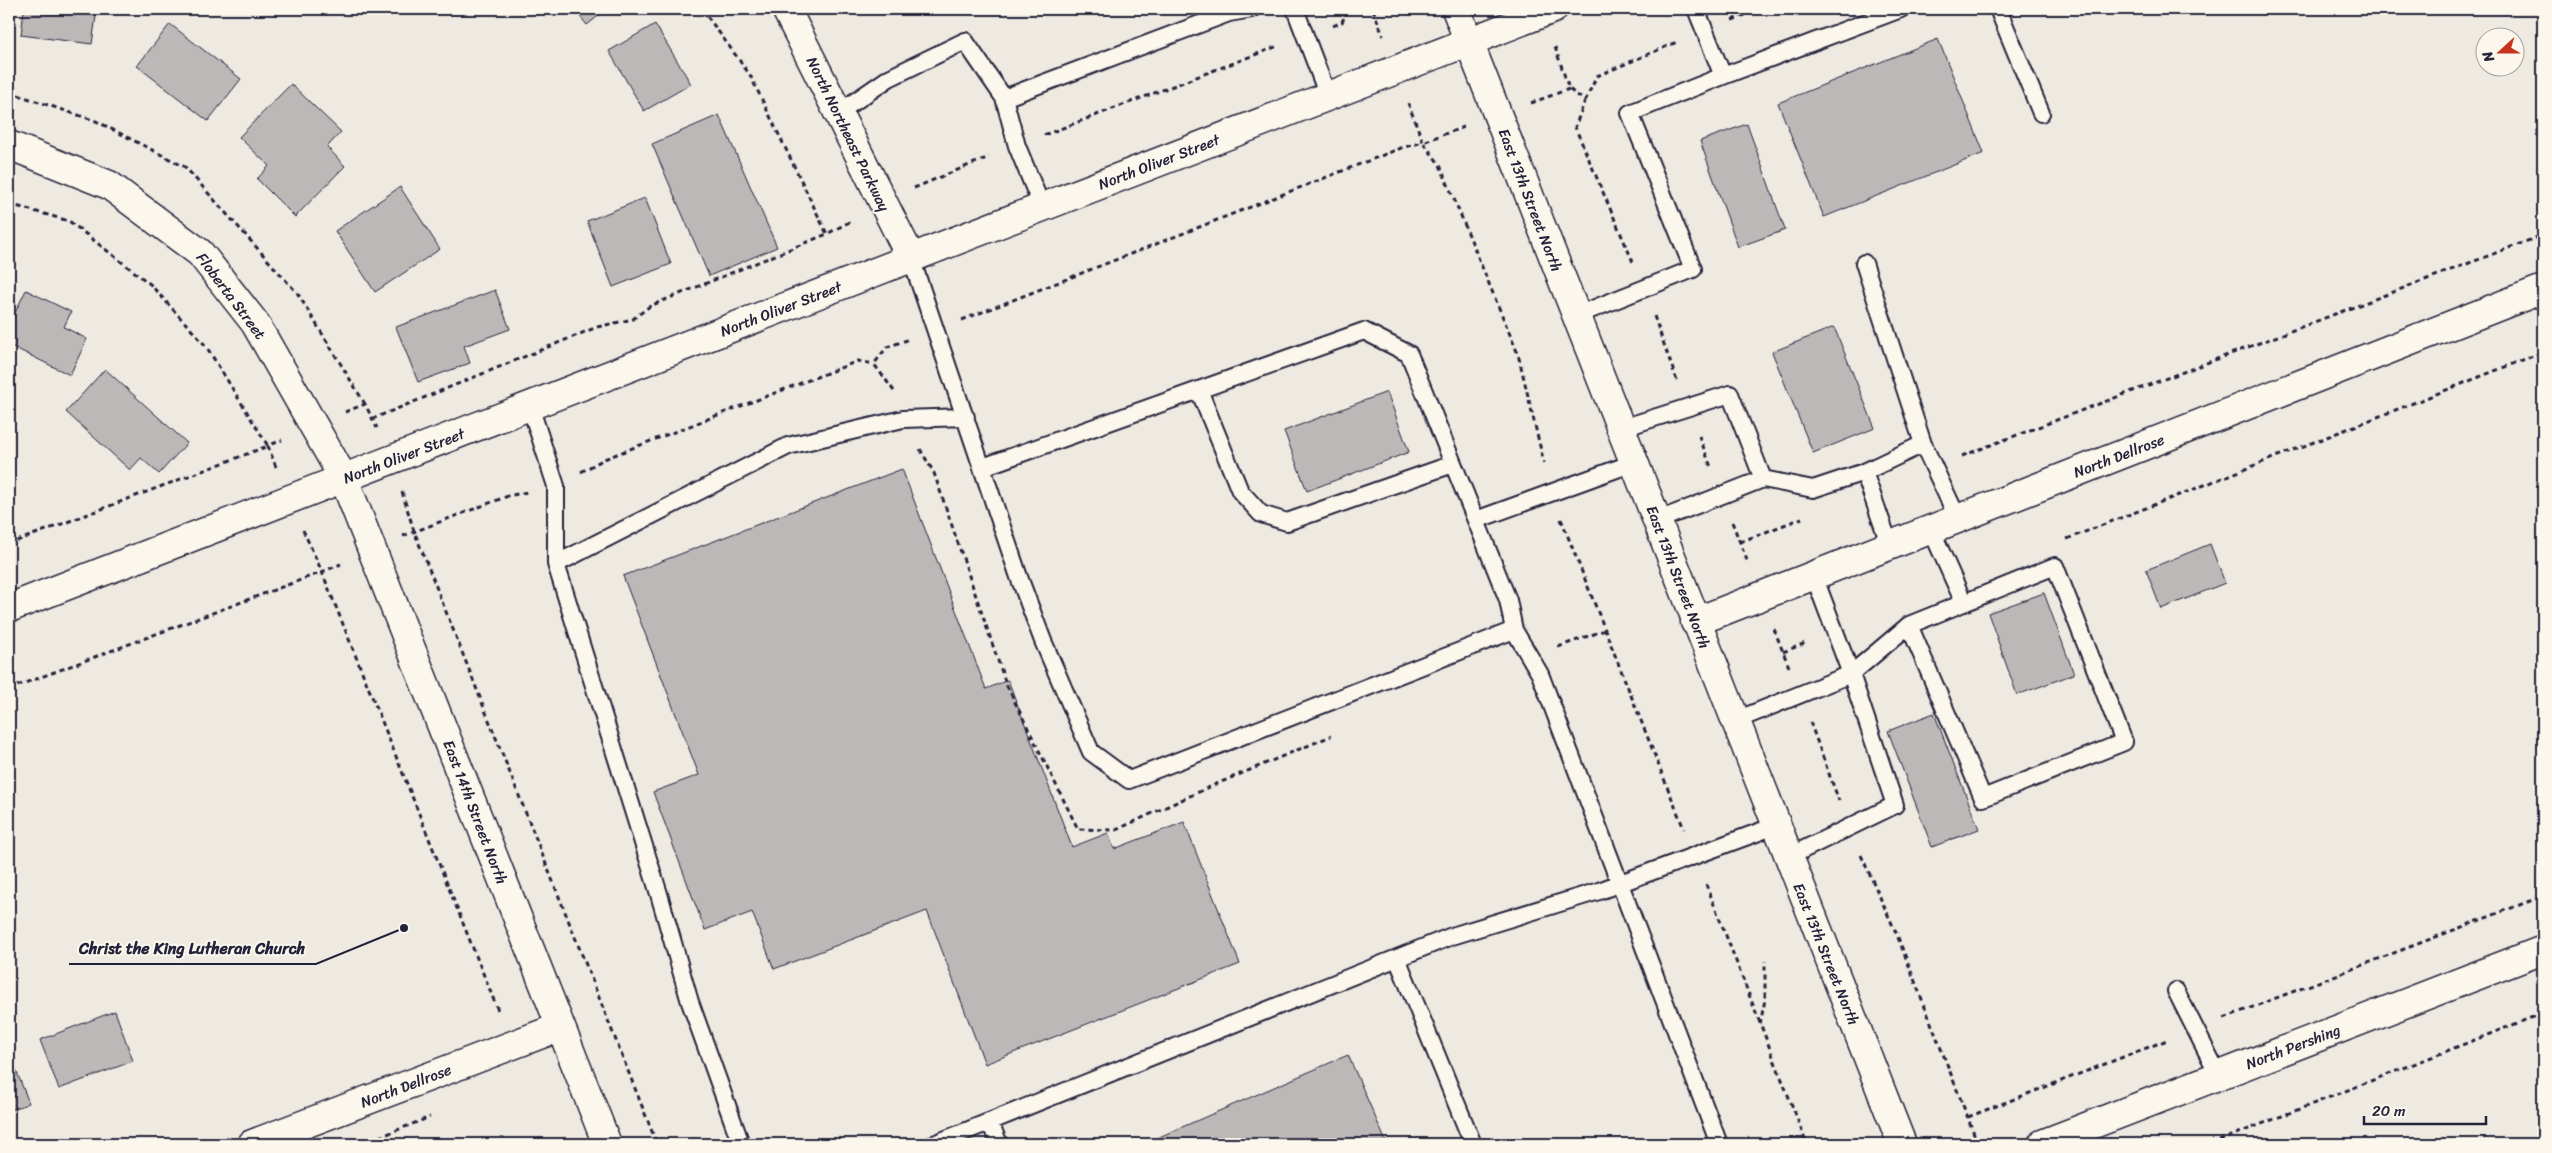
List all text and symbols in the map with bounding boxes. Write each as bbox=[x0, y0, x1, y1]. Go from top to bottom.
north arrow bbox=[2474, 28, 2524, 78]
text: N bbox=[2475, 47, 2502, 66]
street label: North Northeast Parkway bbox=[799, 52, 897, 216]
street label: East 13th Street North bbox=[1491, 125, 1569, 276]
street label: North Oliver Street bbox=[1094, 127, 1225, 197]
street label: Floberta Street bbox=[189, 247, 273, 346]
street label: North Oliver Street bbox=[716, 274, 847, 344]
street label: North Oliver Street bbox=[339, 421, 470, 491]
street label: North Dellrose bbox=[2070, 427, 2169, 485]
street label: East 13th Street North bbox=[1639, 502, 1717, 653]
street label: East 14th Street North bbox=[436, 736, 515, 888]
street label: East 13th Street North bbox=[1786, 879, 1866, 1029]
callout: Christ the King Lutheran Church bbox=[69, 933, 316, 964]
text: Christ the King Lutheran Church bbox=[78, 934, 306, 963]
street label: North Pershing bbox=[2242, 1017, 2345, 1077]
street label: North Dellrose bbox=[357, 1057, 456, 1115]
scale bar bbox=[2364, 1093, 2487, 1125]
text: 20 m bbox=[2372, 1098, 2406, 1124]

